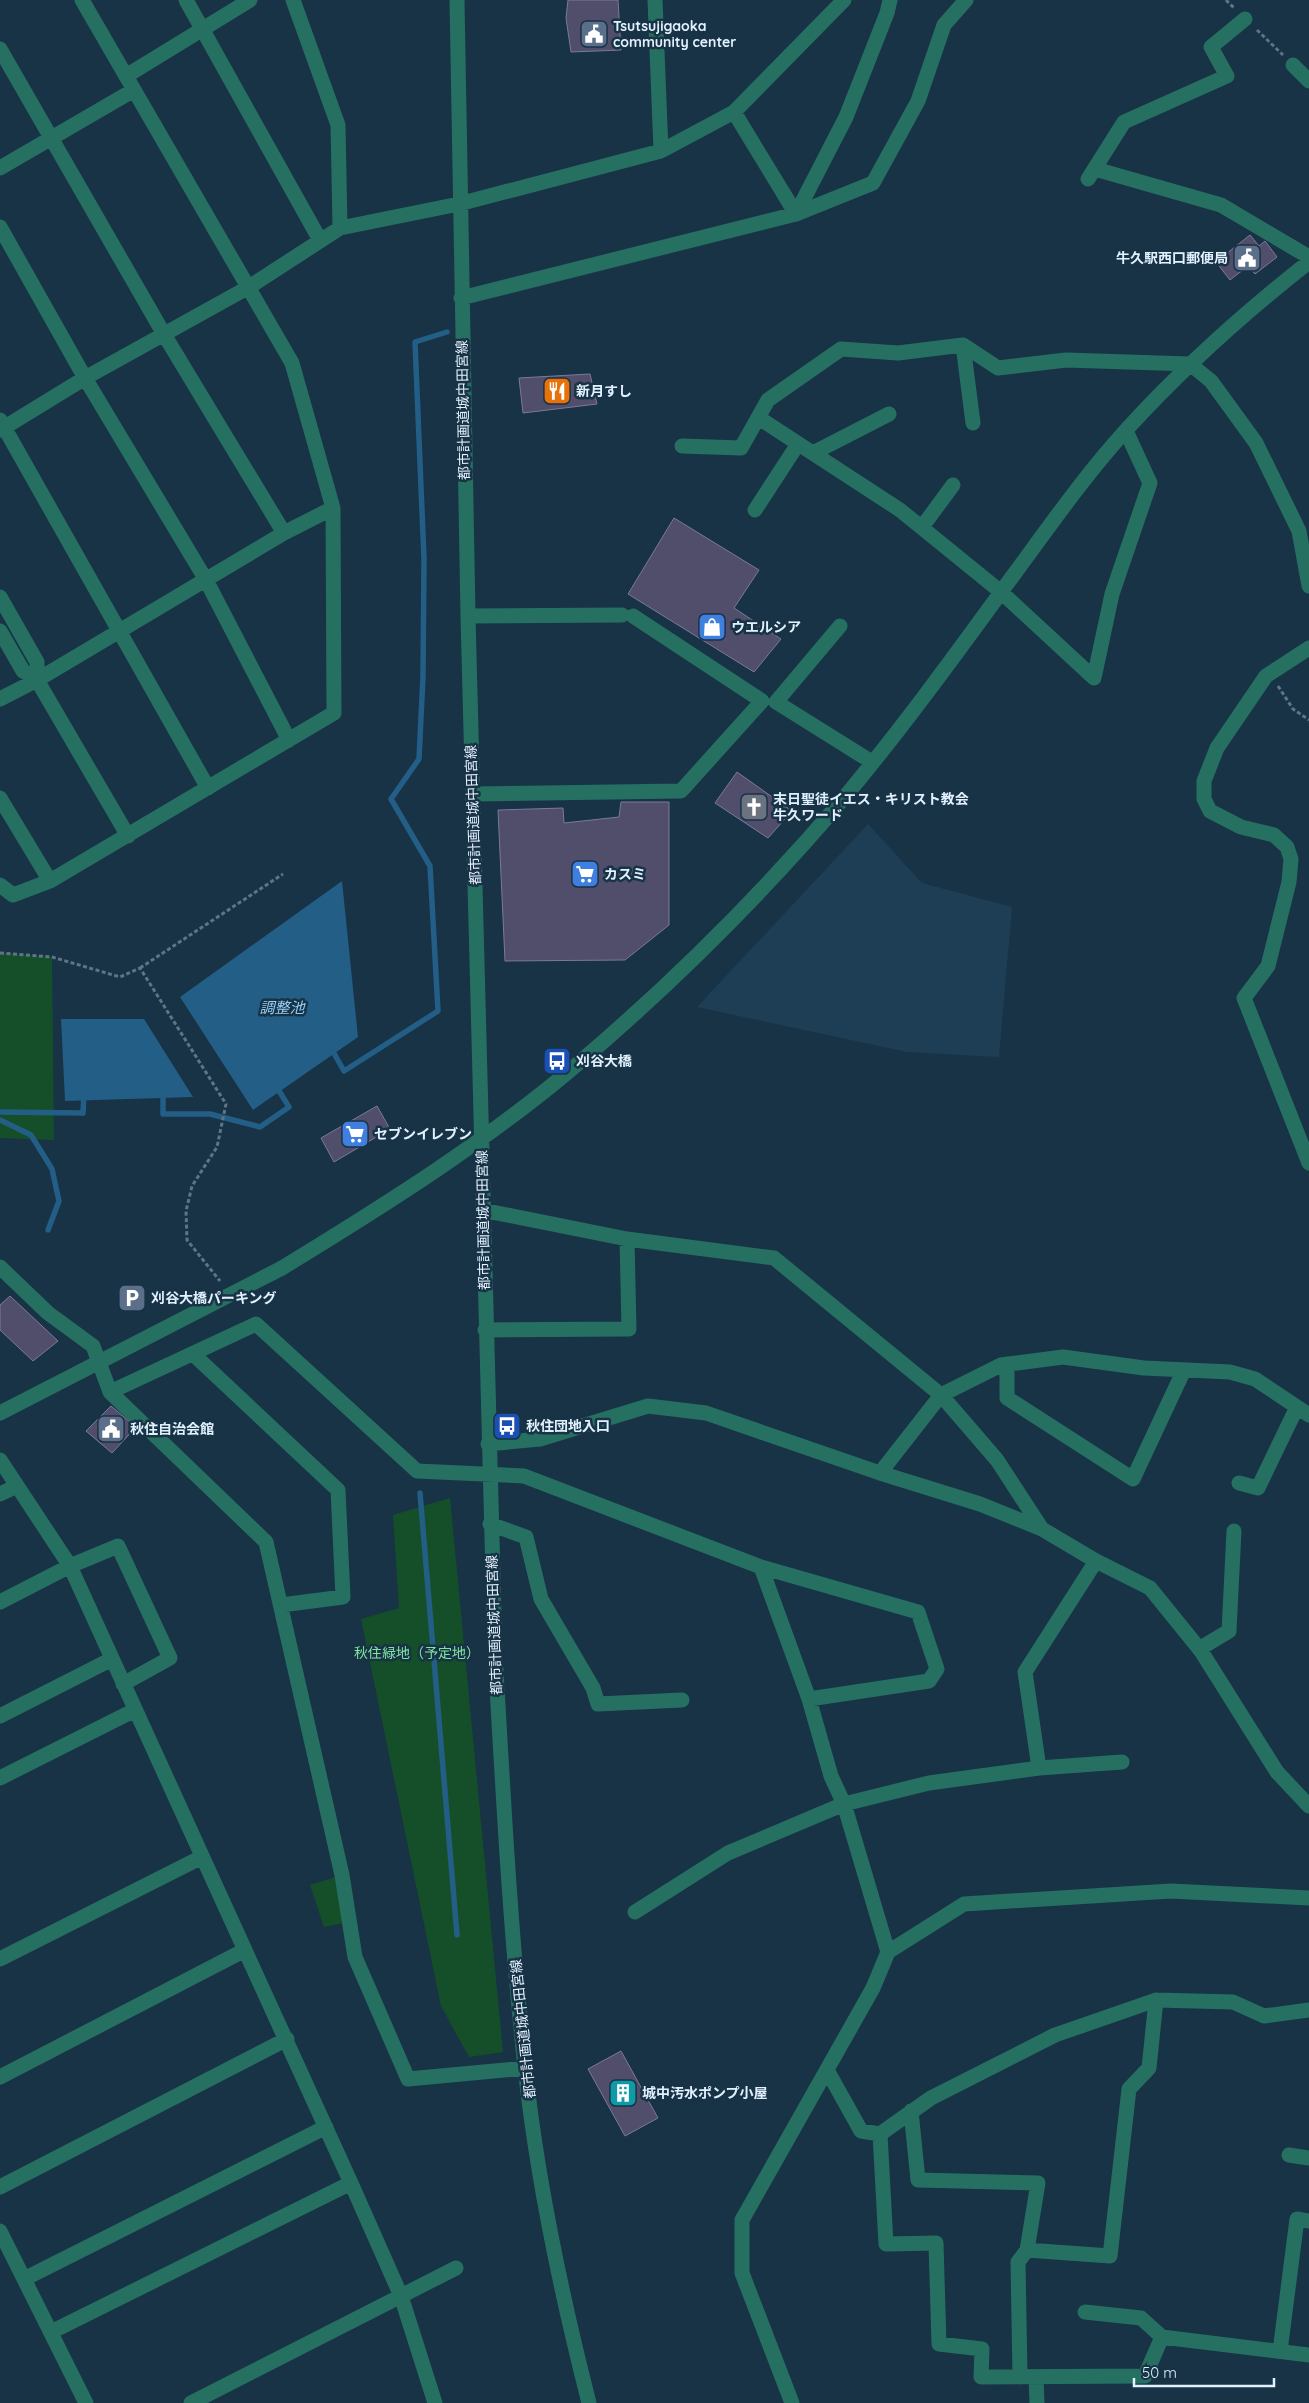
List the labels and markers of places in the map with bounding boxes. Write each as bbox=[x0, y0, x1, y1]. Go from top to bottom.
place label: Tsutsujigaoka community center bbox=[613, 17, 736, 51]
public building icon: Tsutsujigaoka community center bbox=[579, 19, 609, 49]
public building icon: 牛久駅西口郵便局 bbox=[1232, 243, 1262, 273]
place label: 牛久駅西口郵便局 bbox=[1116, 249, 1228, 267]
restaurant icon: 新月すし bbox=[542, 376, 572, 406]
place label: 新月すし bbox=[576, 382, 632, 400]
shop icon: ウエルシア bbox=[697, 612, 727, 642]
place label: ウエルシア bbox=[731, 618, 801, 636]
place label: 末日聖徒イエス・キリスト教会 牛久ワード bbox=[773, 790, 969, 824]
church icon: 末日聖徒イエス・キリスト教会 牛久ワード bbox=[739, 792, 769, 822]
supermarket icon: カスミ bbox=[570, 859, 600, 889]
place label: カスミ bbox=[604, 865, 646, 883]
bus stop icon: 刈谷大橋 bbox=[542, 1046, 572, 1076]
place label: 刈谷大橋 bbox=[576, 1052, 632, 1070]
supermarket icon: セブンイレブン bbox=[340, 1119, 370, 1149]
place label: セブンイレブン bbox=[374, 1125, 472, 1143]
parking icon: 刈谷大橋パーキング bbox=[117, 1283, 147, 1313]
place label: 刈谷大橋パーキング bbox=[151, 1289, 277, 1307]
bus stop icon: 秋住団地入口 bbox=[492, 1411, 522, 1441]
public building icon: 秋住自治会館 bbox=[96, 1414, 126, 1444]
place label: 秋住団地入口 bbox=[526, 1417, 610, 1435]
place label: 秋住自治会館 bbox=[130, 1420, 214, 1438]
building icon: 城中汚水ポンプ小屋 bbox=[608, 2078, 638, 2108]
place label: 城中汚水ポンプ小屋 bbox=[642, 2084, 768, 2102]

